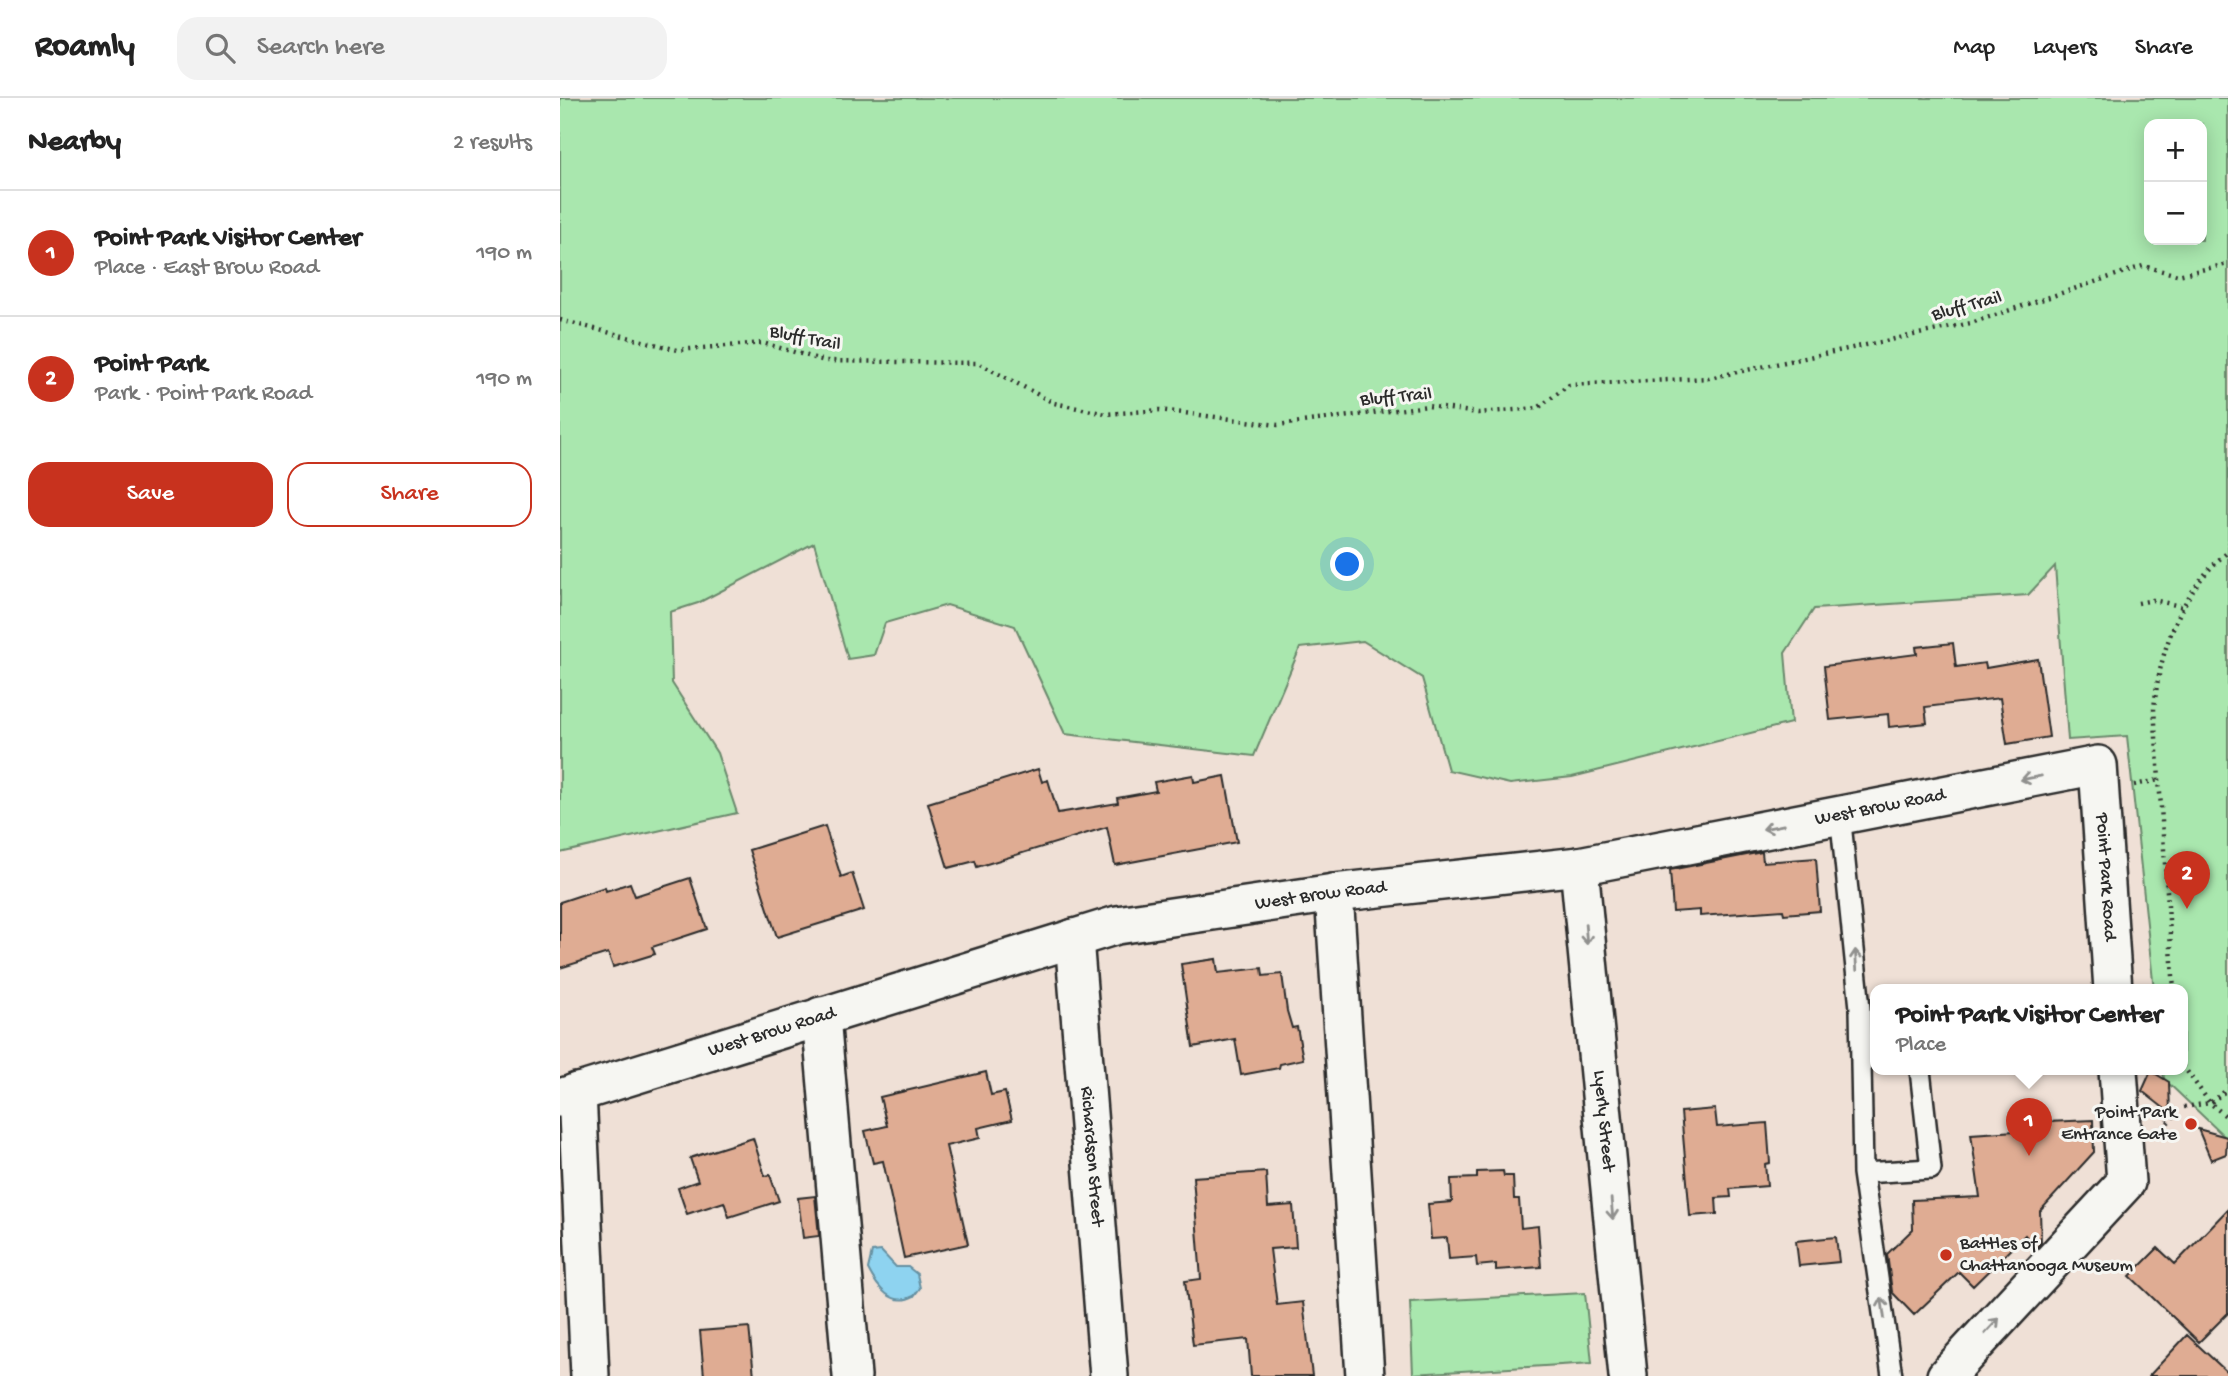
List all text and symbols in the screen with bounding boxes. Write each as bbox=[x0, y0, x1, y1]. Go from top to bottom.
search box bbox=[177, 17, 667, 80]
text: Roamly bbox=[35, 29, 135, 67]
icon: search bbox=[201, 29, 239, 67]
text: Search here bbox=[257, 33, 385, 64]
text: Map bbox=[1953, 34, 1995, 63]
text: Layers bbox=[2033, 34, 2097, 63]
text: Share bbox=[2135, 34, 2193, 63]
map controls bbox=[2144, 119, 2207, 245]
button: + bbox=[2144, 119, 2207, 182]
text: Nearby bbox=[28, 126, 121, 161]
text: 2 results bbox=[453, 130, 532, 157]
button: − bbox=[2144, 182, 2207, 245]
text: Point Park Visitor Center bbox=[95, 224, 361, 255]
text: 1 bbox=[46, 240, 56, 267]
text: 190 m bbox=[476, 240, 532, 267]
text: Place · East Brow Road bbox=[95, 255, 319, 282]
street label: Bluff Trail bbox=[1928, 287, 2005, 328]
street label: Bluff Trail bbox=[767, 321, 842, 357]
text: Point Park bbox=[95, 350, 207, 381]
text: 2 bbox=[45, 366, 57, 393]
text: 190 m bbox=[476, 366, 532, 393]
text: Park · Point Park Road bbox=[95, 381, 312, 408]
street label: Bluff Trail bbox=[1358, 383, 1433, 413]
button: Save bbox=[28, 462, 273, 527]
button: Share bbox=[287, 462, 532, 527]
your location bbox=[1330, 547, 1364, 581]
one-way arrow bbox=[2020, 771, 2042, 785]
street label: West Brow Road bbox=[1813, 783, 1949, 831]
street label: Point Park Road bbox=[2090, 811, 2121, 943]
one-way arrow bbox=[1762, 820, 1785, 834]
pin: 2 bbox=[2164, 851, 2210, 909]
street label: West Brow Road bbox=[1253, 876, 1389, 916]
one-way arrow bbox=[1580, 922, 1593, 944]
one-way arrow bbox=[1849, 949, 1862, 972]
popup bbox=[1870, 984, 2188, 1075]
street label: West Brow Road bbox=[705, 1001, 840, 1063]
text: Point Park Visitor Center bbox=[1896, 1001, 2162, 1032]
text: Place bbox=[1896, 1032, 1946, 1059]
street label: Lyerly Street bbox=[1587, 1069, 1620, 1175]
street label: Richardson Street bbox=[1074, 1085, 1109, 1229]
pin: 1 bbox=[2006, 1098, 2052, 1156]
place label: Point Park Entrance Gate bbox=[2061, 1102, 2179, 1147]
marker: Point Park Entrance Gate bbox=[2183, 1116, 2199, 1132]
one-way arrow bbox=[1606, 1197, 1619, 1220]
place label: Battles of Chattanooga Museum bbox=[1959, 1233, 2134, 1278]
marker: Battles of Chattanooga Museum bbox=[1938, 1247, 1954, 1263]
one-way arrow bbox=[1876, 1298, 1889, 1320]
one-way arrow bbox=[1984, 1317, 2000, 1335]

